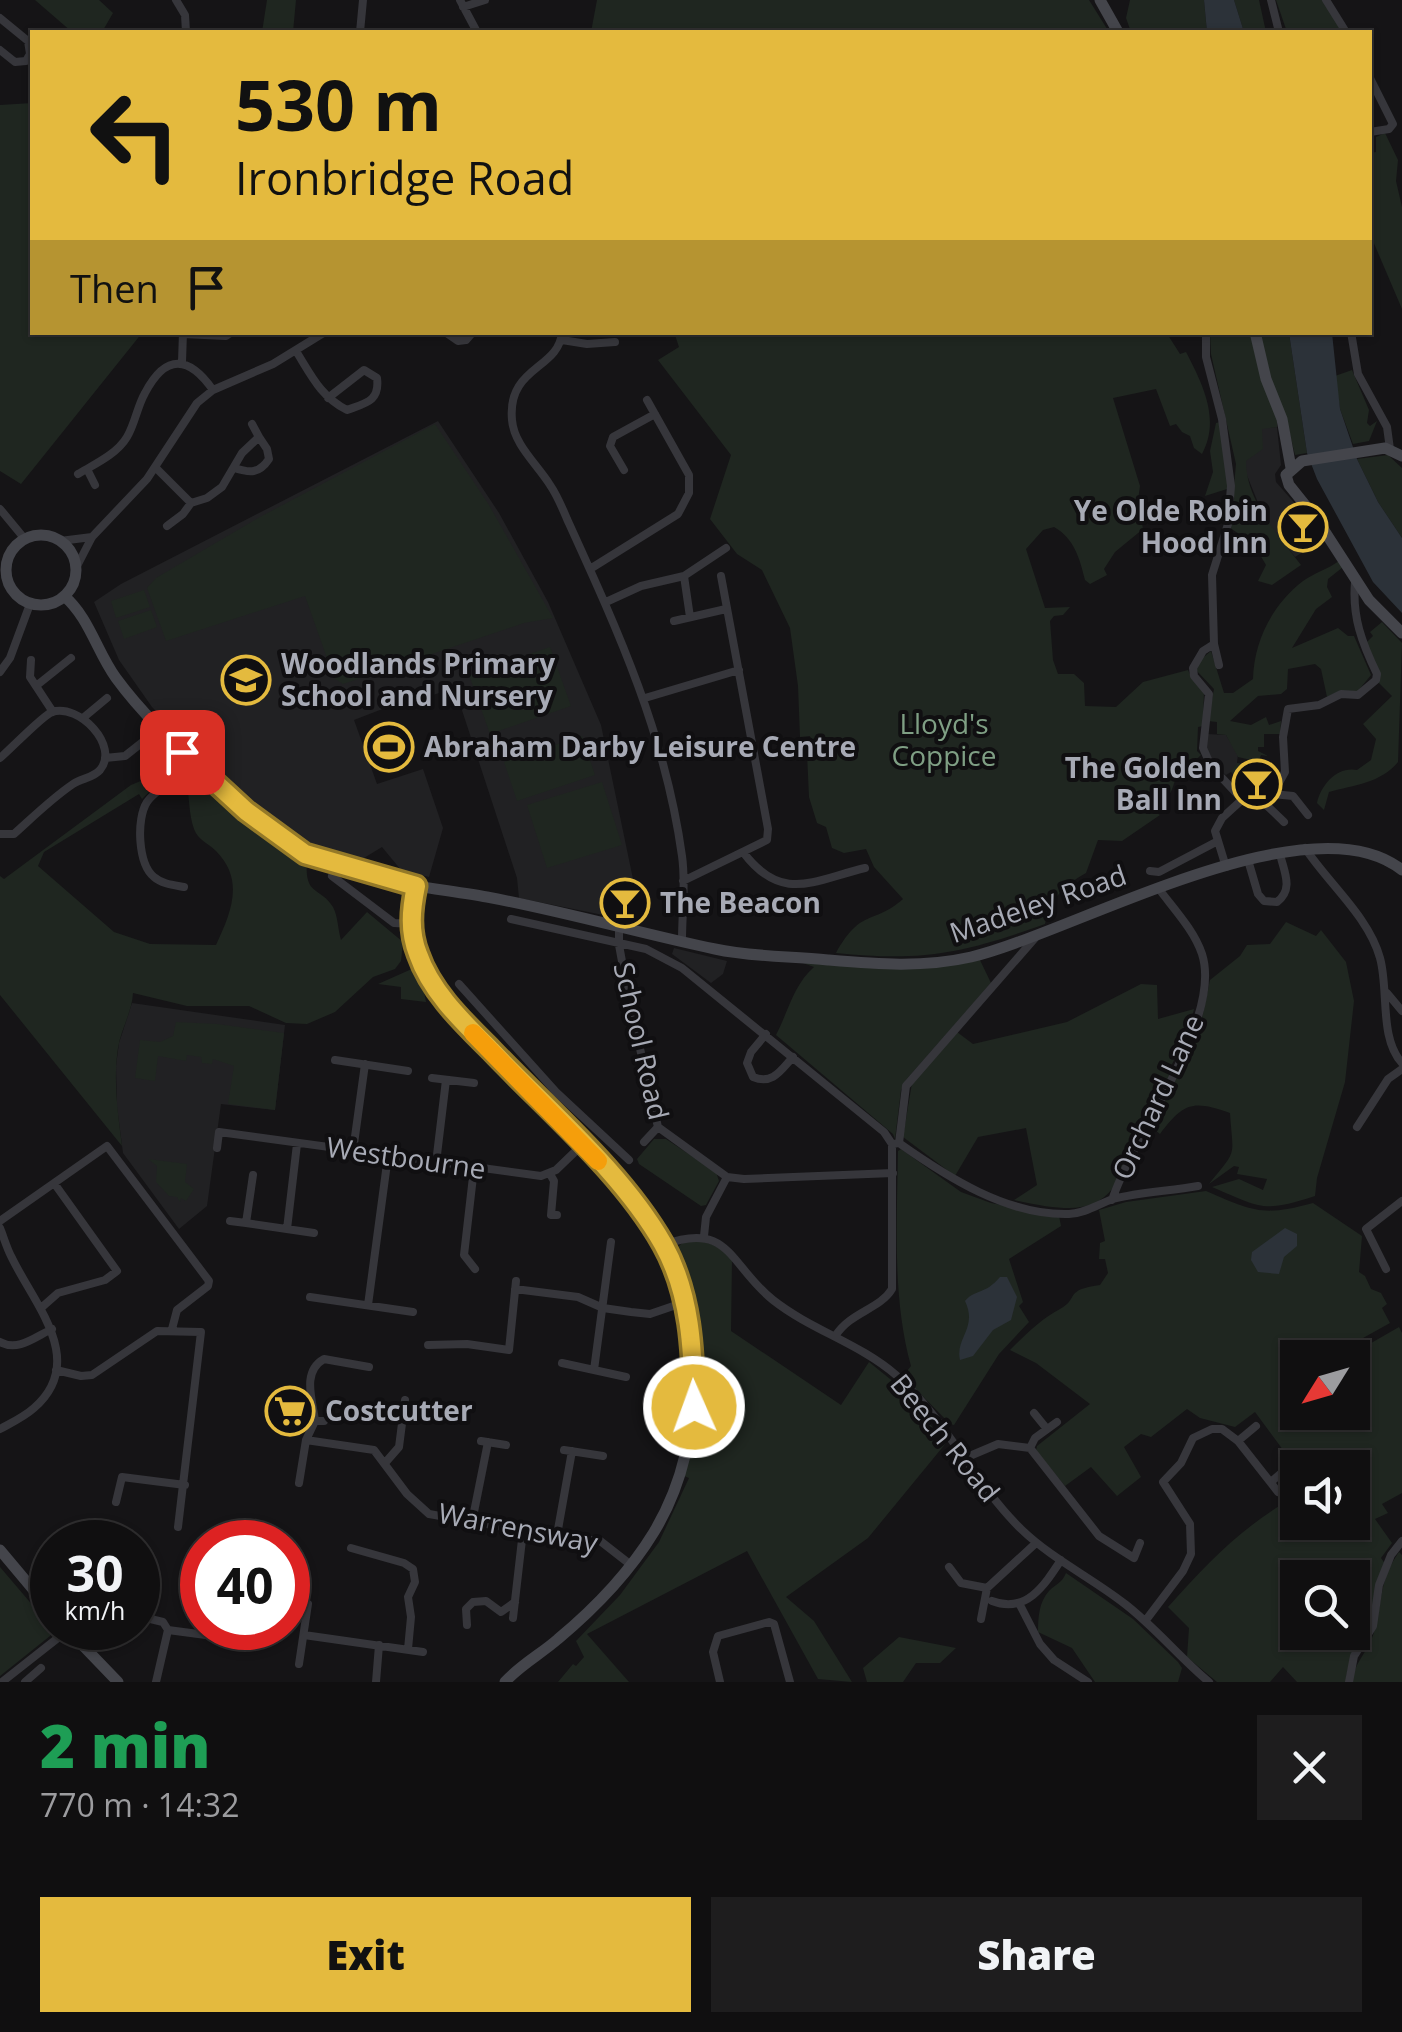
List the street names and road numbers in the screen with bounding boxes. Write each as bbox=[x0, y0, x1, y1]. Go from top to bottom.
street label: Madeley Road bbox=[944, 855, 1131, 951]
street label: School Road bbox=[605, 958, 679, 1123]
street label: Orchard Lane bbox=[1102, 1008, 1212, 1185]
street label: Westbourne bbox=[324, 1127, 488, 1187]
street label: Beech Road bbox=[882, 1365, 1009, 1509]
street label: Warrensway bbox=[435, 1493, 602, 1561]

